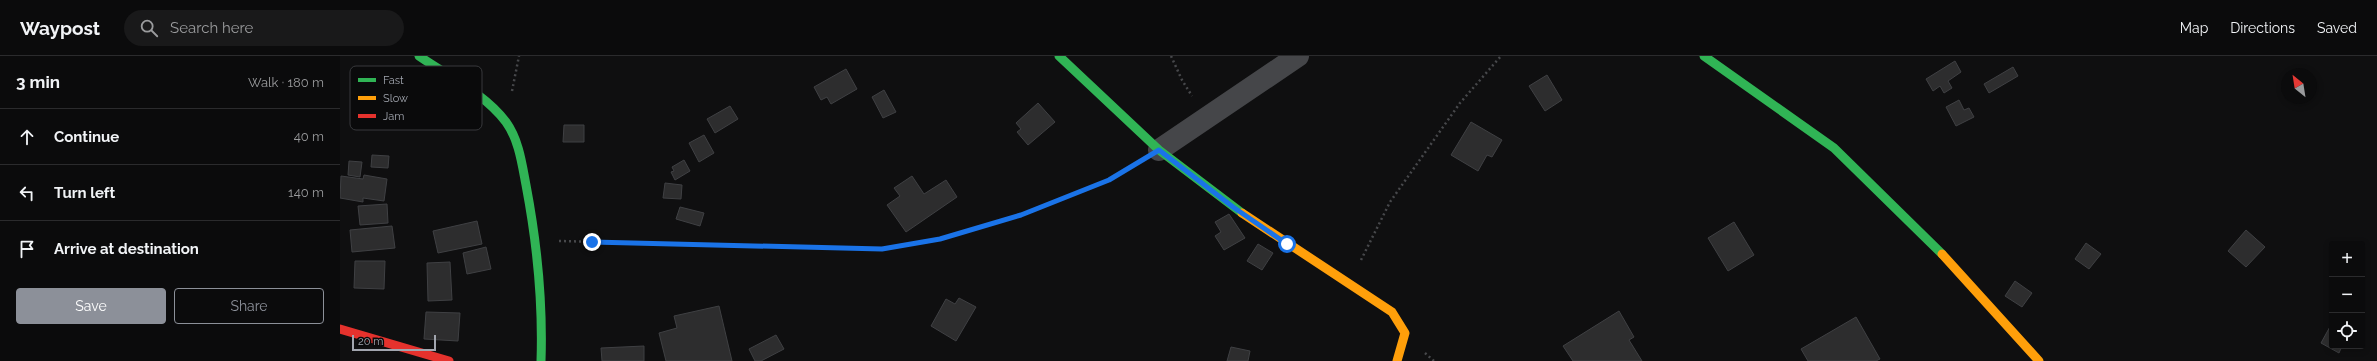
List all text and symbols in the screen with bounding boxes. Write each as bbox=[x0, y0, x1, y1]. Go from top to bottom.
search box bbox=[124, 10, 404, 46]
text: Waypost bbox=[20, 17, 100, 39]
icon: search bbox=[138, 17, 160, 39]
text: Search here bbox=[170, 19, 253, 37]
text: Map bbox=[2180, 20, 2208, 36]
text: Directions bbox=[2230, 20, 2295, 36]
text: Saved bbox=[2317, 20, 2357, 36]
legend bbox=[350, 66, 482, 130]
north arrow bbox=[2281, 68, 2317, 104]
text: 3 min bbox=[16, 72, 60, 92]
text: Fast bbox=[383, 74, 404, 87]
text: Walk · 180 m bbox=[248, 75, 324, 90]
text: Slow bbox=[383, 92, 408, 105]
text: Jam bbox=[383, 110, 404, 123]
icon: ahead bbox=[16, 126, 38, 148]
text: Continue bbox=[54, 128, 119, 146]
text: 40 m bbox=[294, 129, 324, 144]
icon: left bbox=[16, 182, 38, 204]
text: Turn left bbox=[54, 184, 115, 202]
text: 140 m bbox=[288, 185, 324, 200]
route end bbox=[583, 233, 601, 251]
route start bbox=[1278, 235, 1296, 253]
icon: arrive bbox=[16, 238, 38, 260]
text: Arrive at destination bbox=[54, 240, 199, 258]
map controls bbox=[2329, 241, 2365, 349]
button: + bbox=[2329, 241, 2365, 277]
button: − bbox=[2329, 277, 2365, 313]
button: Save bbox=[16, 288, 166, 324]
button: Share bbox=[174, 288, 324, 324]
button: locate bbox=[2329, 313, 2365, 349]
scale bar bbox=[352, 333, 436, 352]
text: 20 m bbox=[358, 335, 383, 348]

